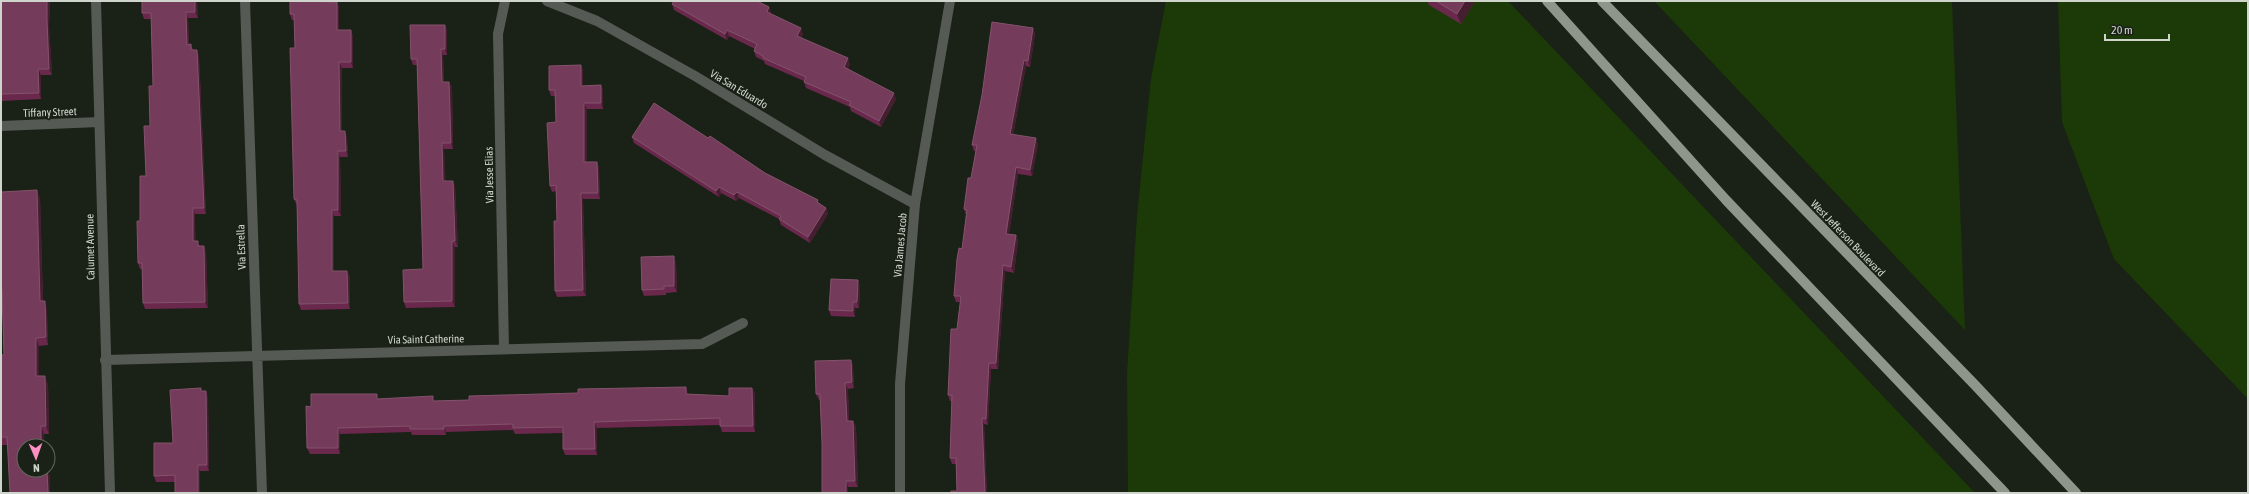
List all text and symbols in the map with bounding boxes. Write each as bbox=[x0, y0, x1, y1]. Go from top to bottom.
scale bar bbox=[2105, 16, 2169, 42]
text: 20 m bbox=[2111, 23, 2133, 37]
street label: Via San Eduardo bbox=[708, 67, 770, 111]
street label: Tiffany Street bbox=[23, 105, 77, 119]
street label: Via Jesse Elias bbox=[483, 147, 495, 203]
street label: West Jefferson Boulevard bbox=[1809, 197, 1887, 279]
street label: Via James Jacob bbox=[891, 212, 909, 278]
street label: Calumet Avenue bbox=[83, 214, 97, 280]
street label: Via Estrella bbox=[234, 224, 248, 270]
street label: Via Saint Catherine bbox=[388, 332, 464, 346]
north arrow bbox=[16, 438, 56, 478]
text: N bbox=[33, 462, 40, 474]

